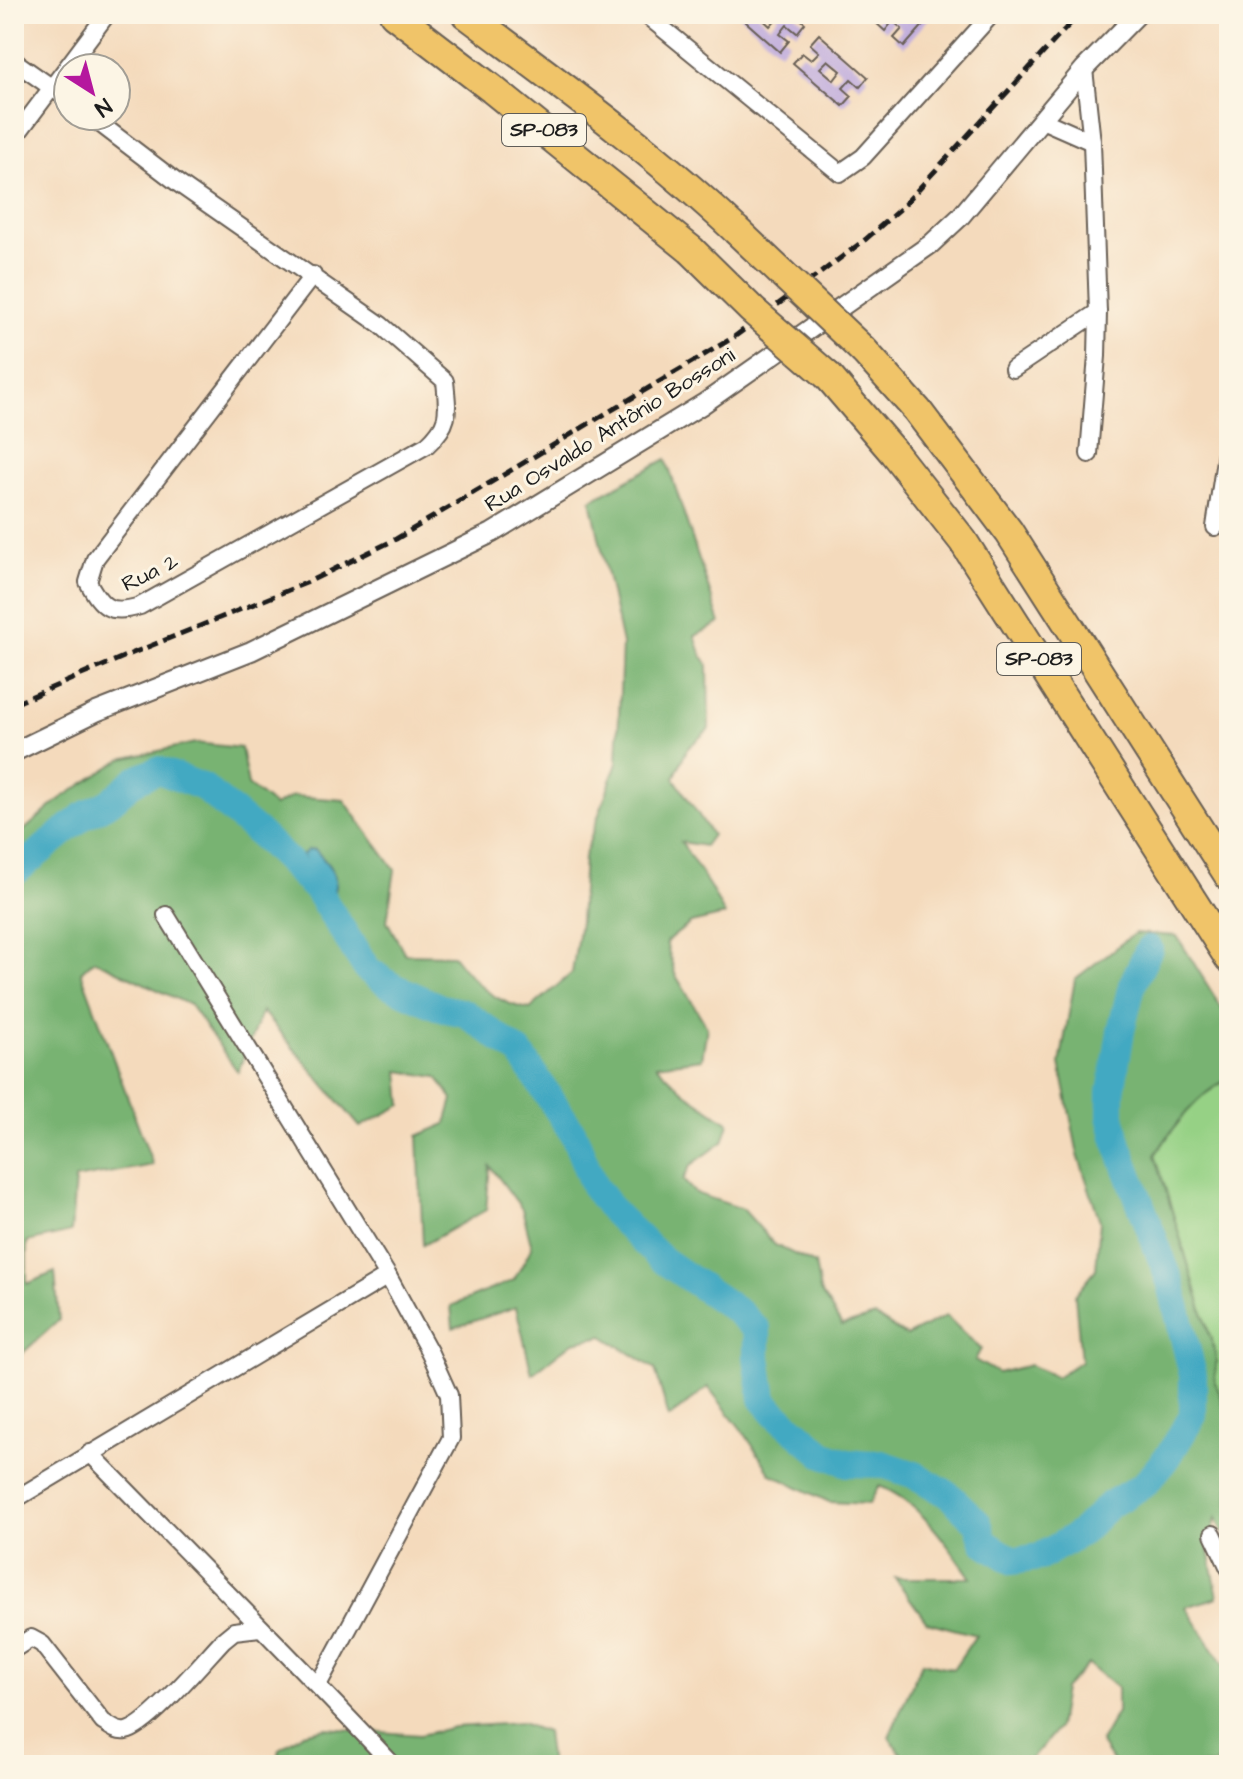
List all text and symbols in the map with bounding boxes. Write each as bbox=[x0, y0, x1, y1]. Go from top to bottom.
north arrow bbox=[52, 52, 132, 132]
text: N bbox=[88, 90, 118, 124]
road number: SP-083 bbox=[502, 114, 586, 146]
street label: Rua Osvaldo Antônio Bossoni bbox=[479, 340, 741, 520]
street label: Rua 2 bbox=[116, 546, 184, 600]
road number: SP-083 bbox=[997, 643, 1081, 675]

